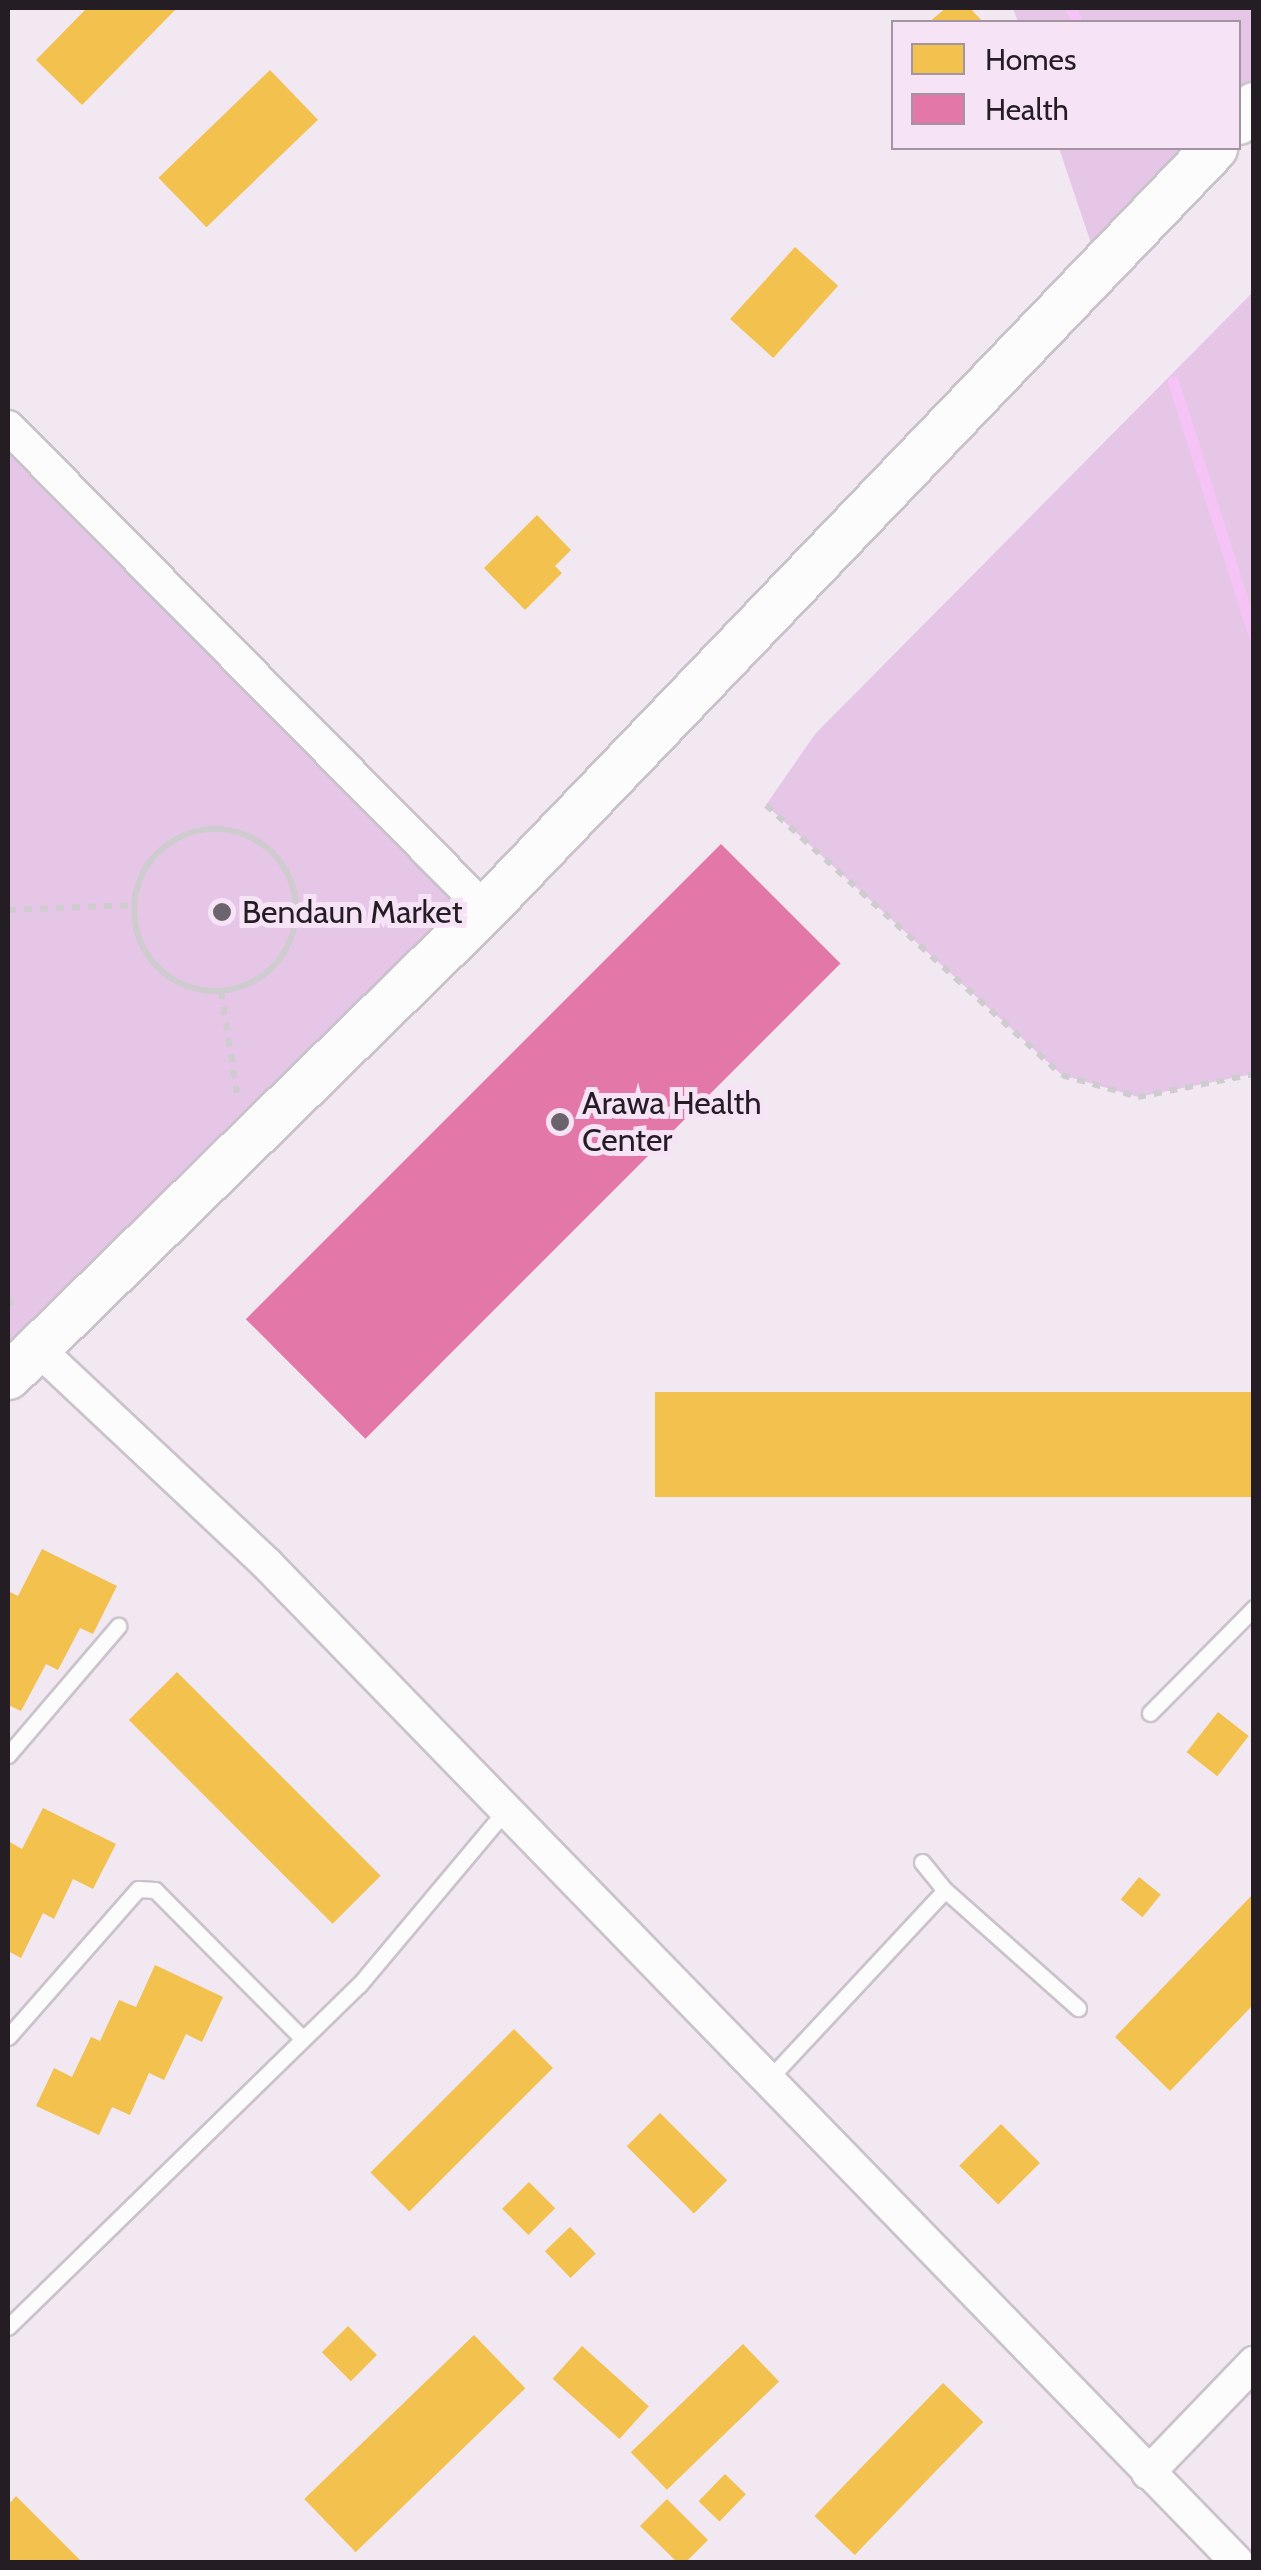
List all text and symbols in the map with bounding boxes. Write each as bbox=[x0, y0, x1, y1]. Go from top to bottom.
legend bbox=[891, 20, 1241, 150]
text: Homes bbox=[985, 41, 1076, 78]
text: Health bbox=[985, 91, 1069, 128]
place label: Bendaun Market bbox=[242, 893, 462, 931]
marker: Bendaun Market bbox=[211, 901, 233, 923]
place label: Arawa Health Center bbox=[582, 1085, 762, 1160]
marker: Arawa Health Center bbox=[547, 1109, 573, 1135]

